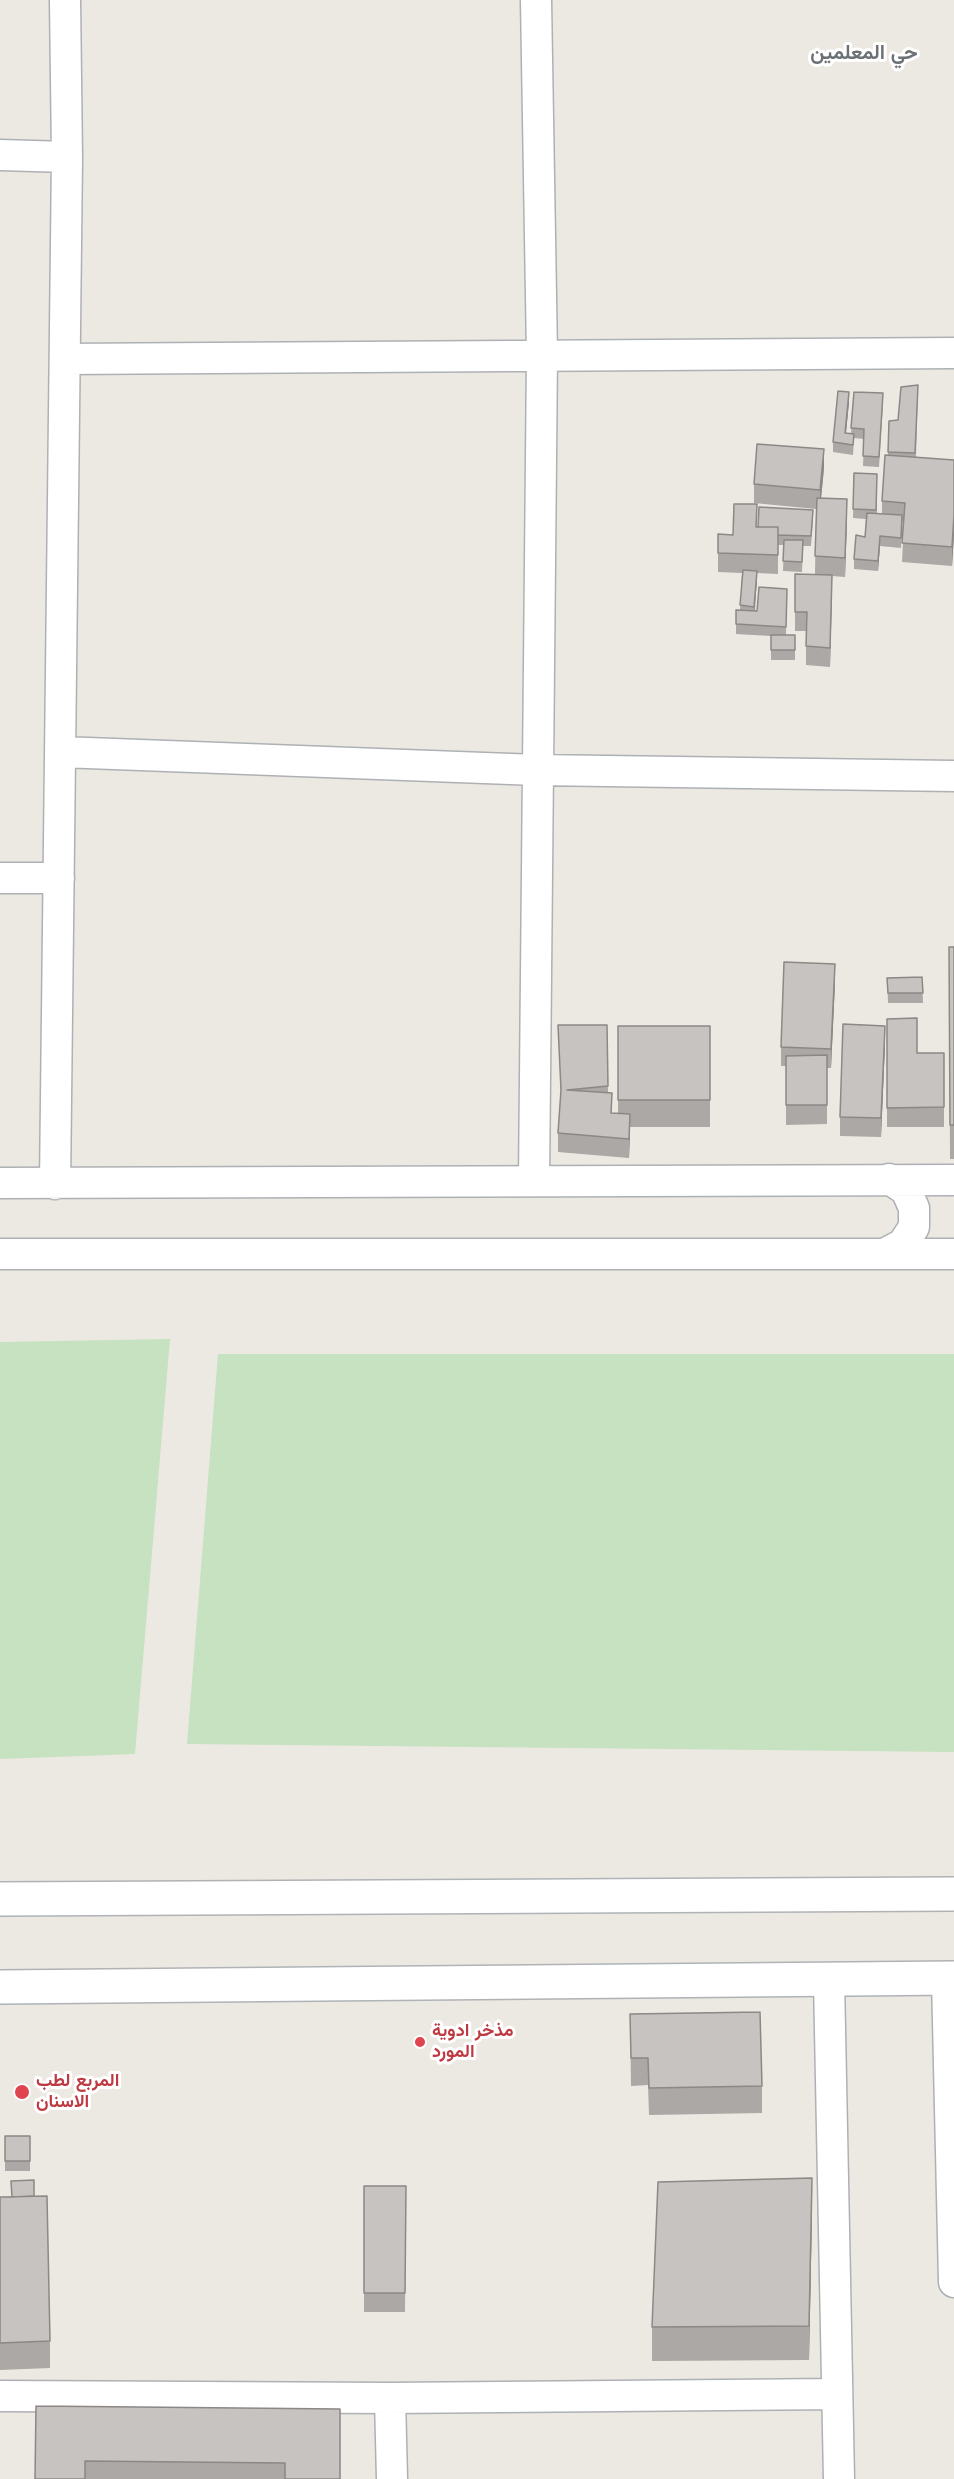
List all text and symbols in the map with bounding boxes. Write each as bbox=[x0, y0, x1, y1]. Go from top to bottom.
district label: حي المعلمین bbox=[810, 42, 918, 66]
place label: مذخر ادوية المورد bbox=[432, 2021, 514, 2064]
marker: مذخر ادوية المورد bbox=[413, 2035, 427, 2049]
place label: المربع لطب الاسنان bbox=[36, 2071, 119, 2114]
marker: المربع لطب الاسنان bbox=[13, 2083, 31, 2101]

